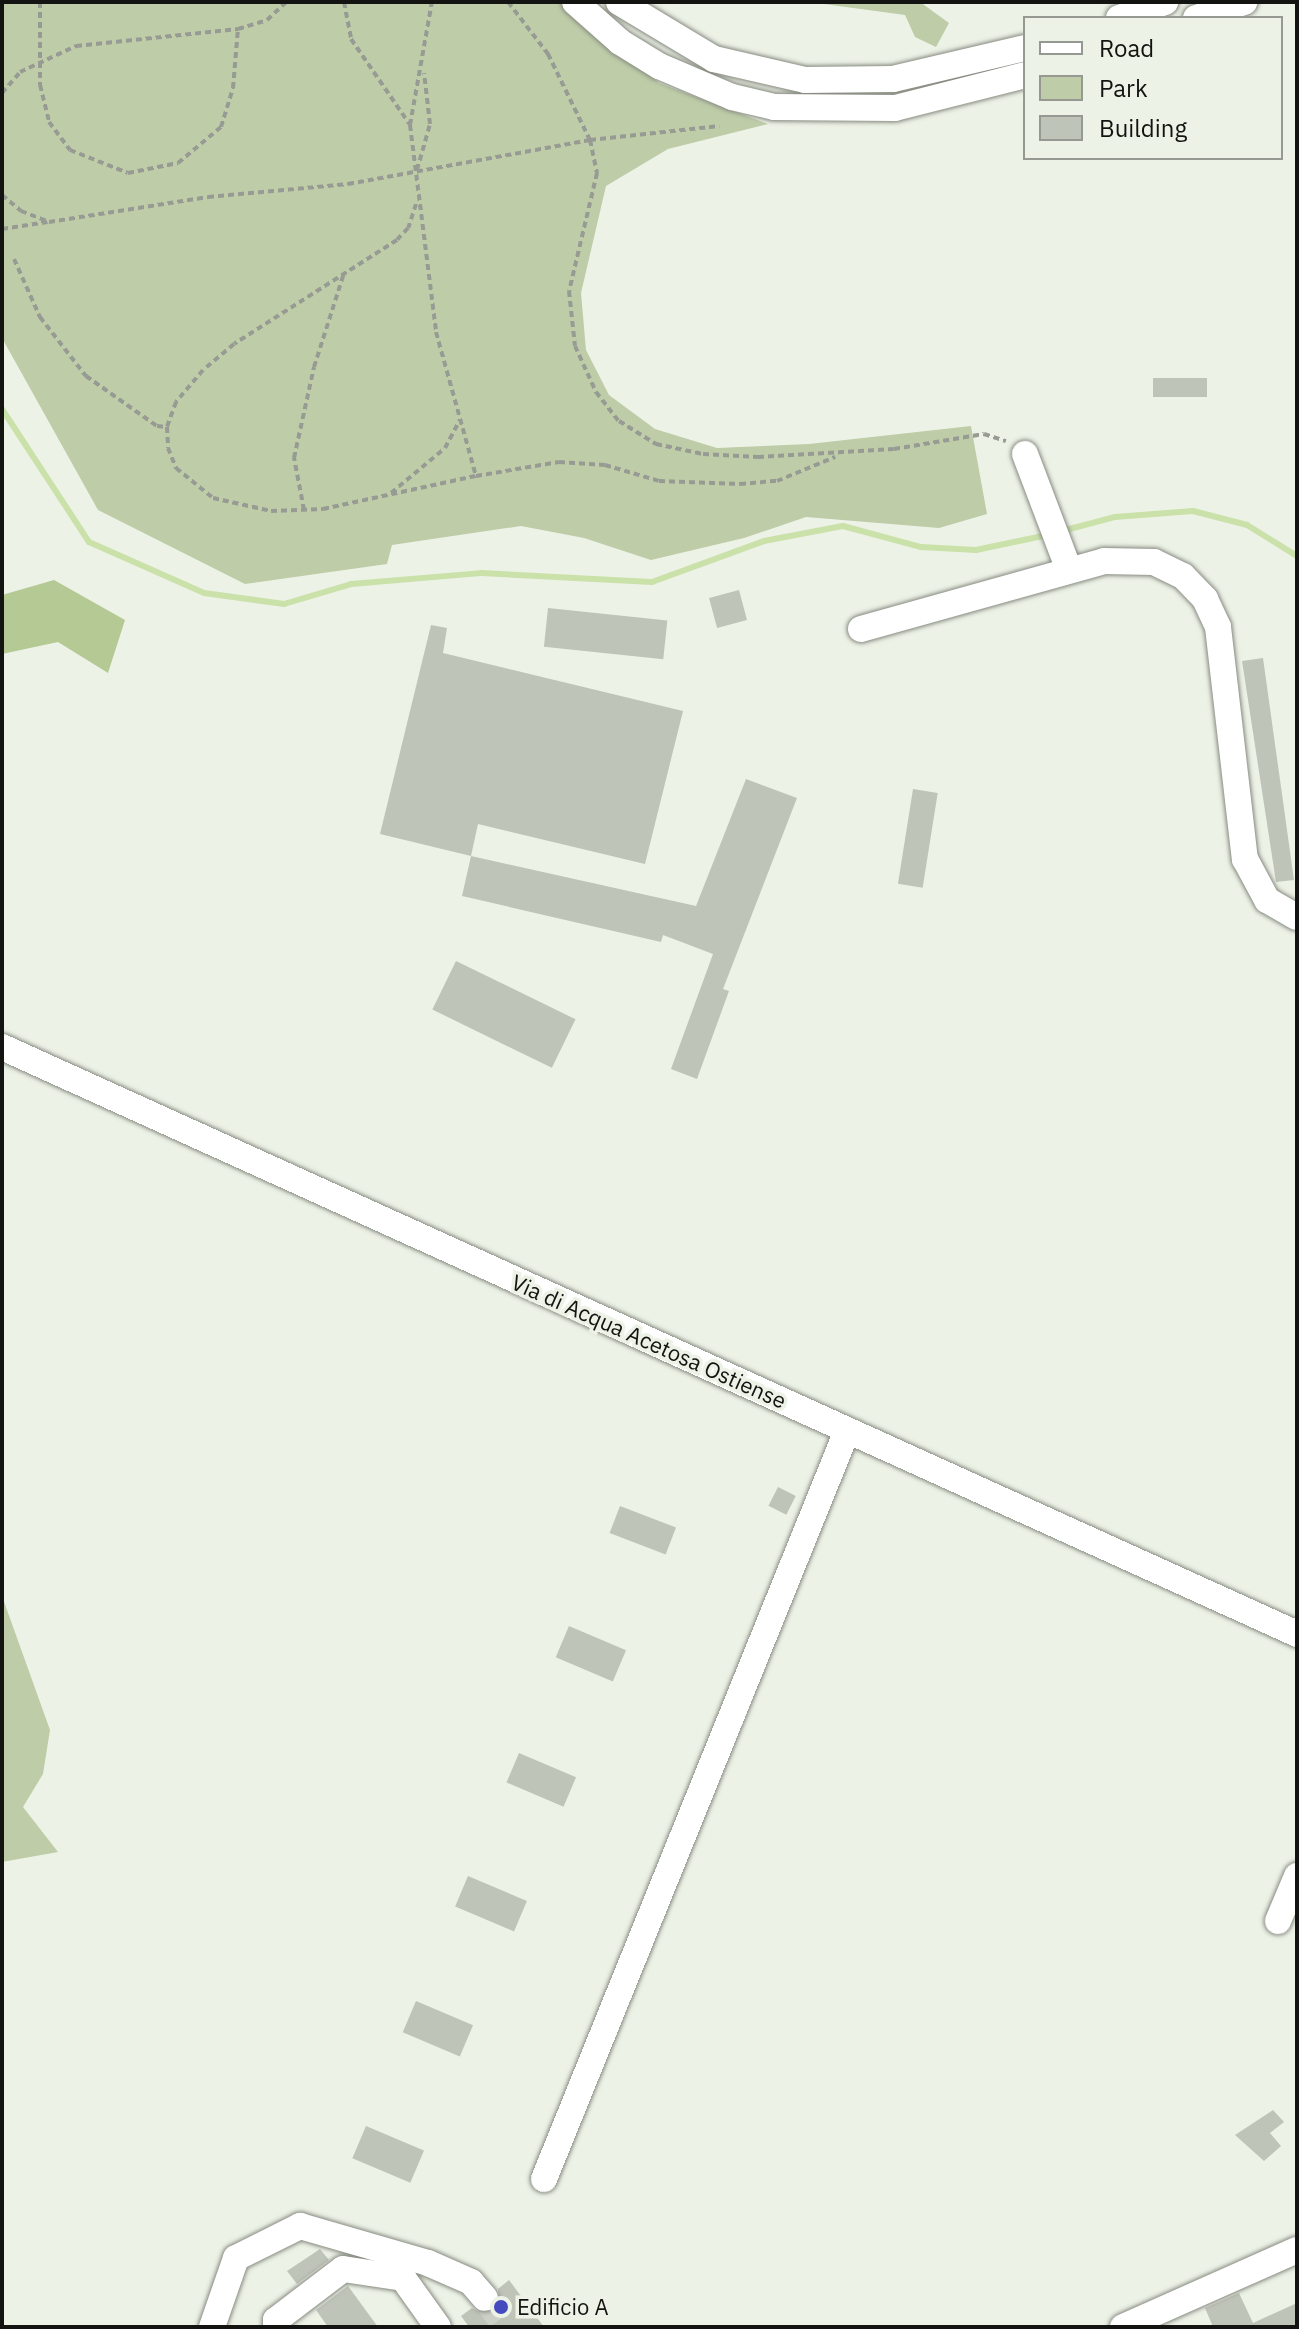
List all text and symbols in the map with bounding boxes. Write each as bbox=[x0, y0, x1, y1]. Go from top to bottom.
legend bbox=[1023, 16, 1283, 160]
text: Road bbox=[1099, 32, 1154, 64]
text: Park bbox=[1099, 72, 1148, 104]
text: Building bbox=[1099, 112, 1187, 144]
street label: Via di Acqua Acetosa Ostiense bbox=[508, 1268, 790, 1414]
place label: Edificio A bbox=[517, 2294, 609, 2320]
marker: Edificio A bbox=[492, 2298, 510, 2316]

